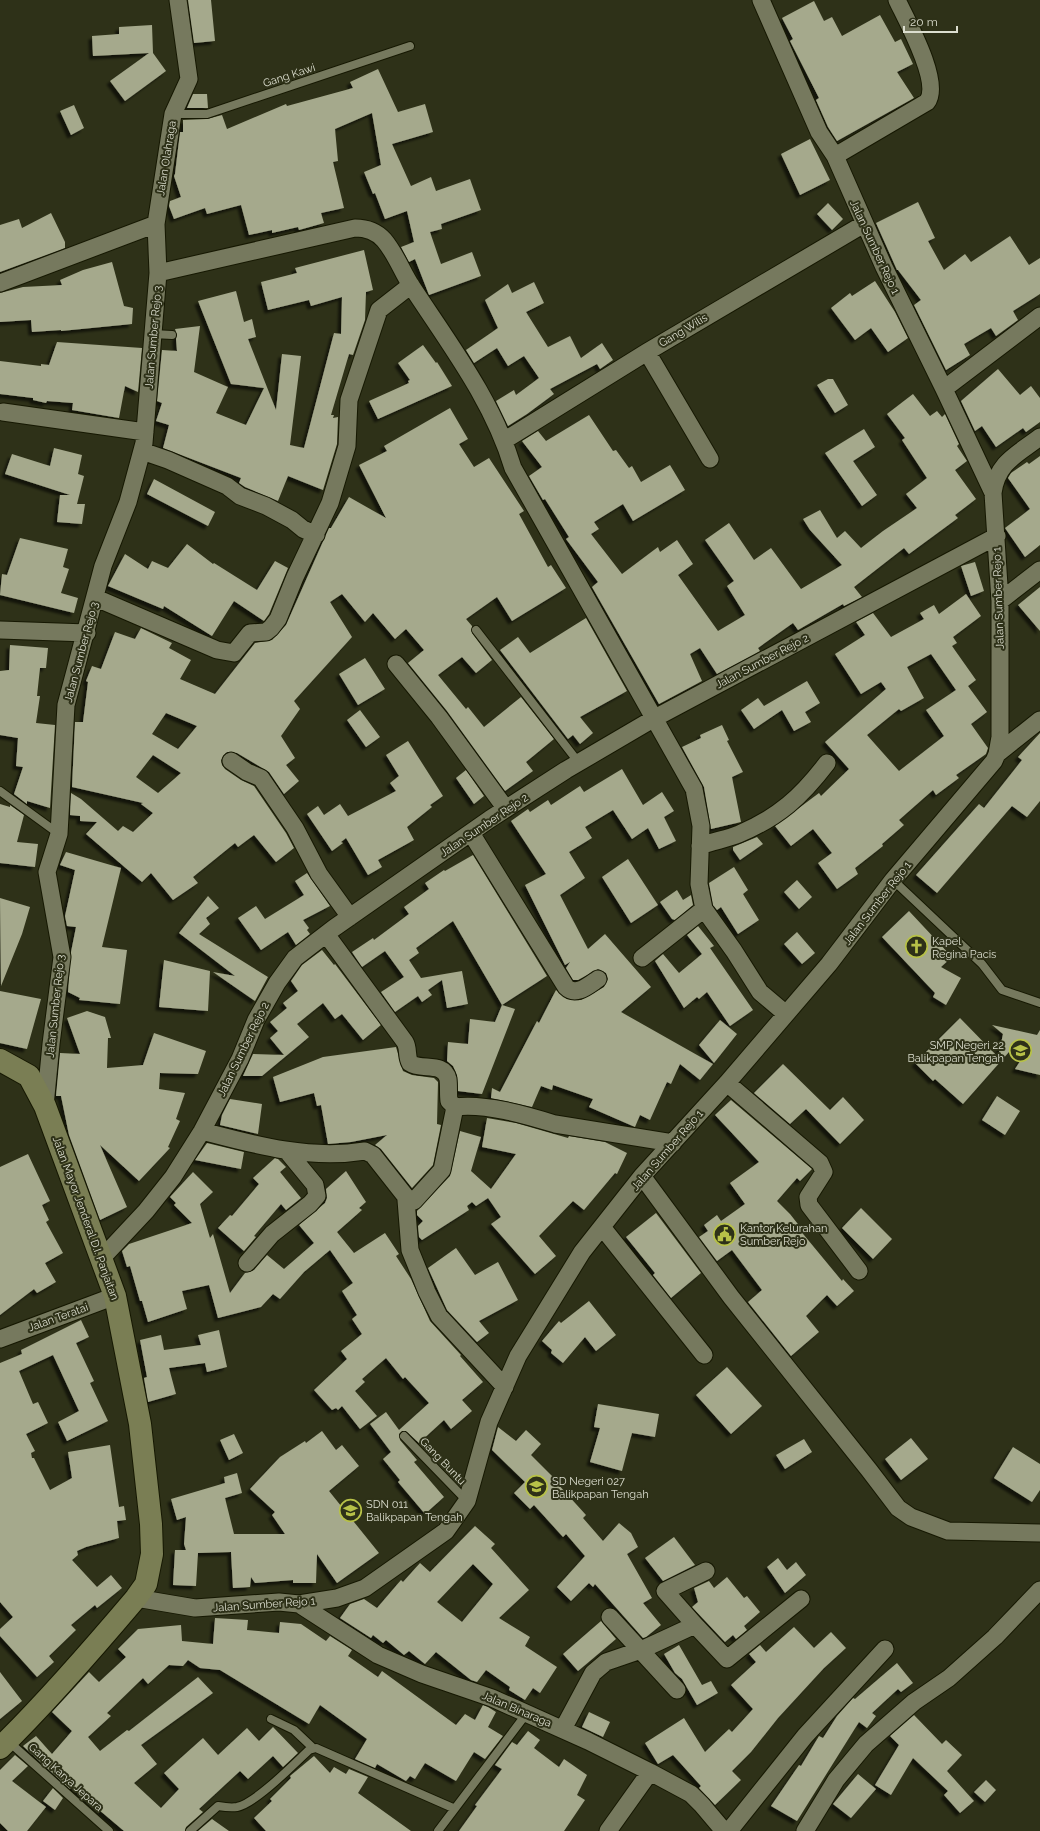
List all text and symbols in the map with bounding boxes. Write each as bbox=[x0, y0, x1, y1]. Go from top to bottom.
scale bar bbox=[904, 8, 957, 34]
text: 20 m bbox=[910, 15, 938, 29]
street label: Gang Kawi bbox=[261, 61, 317, 90]
street label: Jalan Olahraga bbox=[154, 120, 179, 196]
street label: Jalan Sumber Rejo 1 bbox=[847, 198, 902, 297]
street label: Jalan Sumber Rejo 3 bbox=[143, 285, 164, 389]
street label: Gang Wilis bbox=[657, 311, 710, 350]
street label: Jalan Sumber Rejo 1 bbox=[990, 546, 1007, 649]
street label: Jalan Sumber Rejo 3 bbox=[62, 600, 101, 704]
street label: Jalan Sumber Rejo 2 bbox=[714, 631, 811, 691]
street label: Jalan Sumber Rejo 2 bbox=[438, 791, 531, 860]
street label: Jalan Sumber Rejo 1 bbox=[841, 859, 914, 948]
church icon: Kapel Regina Pacis bbox=[904, 934, 930, 960]
place label: Kapel Regina Pacis bbox=[932, 935, 996, 961]
street label: Jalan Sumber Rejo 3 bbox=[44, 954, 67, 1058]
street label: Jalan Sumber Rejo 2 bbox=[215, 1000, 272, 1099]
school or university icon: SMP Negeri 22 Balikpapan Tengah bbox=[1007, 1038, 1033, 1064]
place label: SMP Negeri 22 Balikpapan Tengah bbox=[907, 1039, 1004, 1065]
street label: Jalan Sumber Rejo 1 bbox=[629, 1107, 706, 1193]
street label: Jalan Mayor Jenderal D.I. Panjaitan bbox=[50, 1134, 121, 1302]
public building icon: Kantor Kelurahan Sumber Rejo bbox=[712, 1221, 738, 1247]
place label: Kantor Kelurahan Sumber Rejo bbox=[740, 1222, 827, 1248]
street label: Jalan Teratai bbox=[26, 1301, 90, 1334]
street label: Gang Buntu bbox=[417, 1435, 468, 1488]
school or university icon: SD Negeri 027 Balikpapan Tengah bbox=[523, 1474, 549, 1500]
place label: SD Negeri 027 Balikpapan Tengah bbox=[552, 1475, 649, 1501]
school or university icon: SDN 011 Balikpapan Tengah bbox=[337, 1497, 363, 1523]
place label: SDN 011 Balikpapan Tengah bbox=[366, 1498, 463, 1524]
street label: Jalan Sumber Rejo 1 bbox=[213, 1594, 316, 1615]
street label: Jalan Binaraga bbox=[480, 1689, 553, 1730]
street label: Gang Karya Jepara bbox=[26, 1741, 105, 1814]

